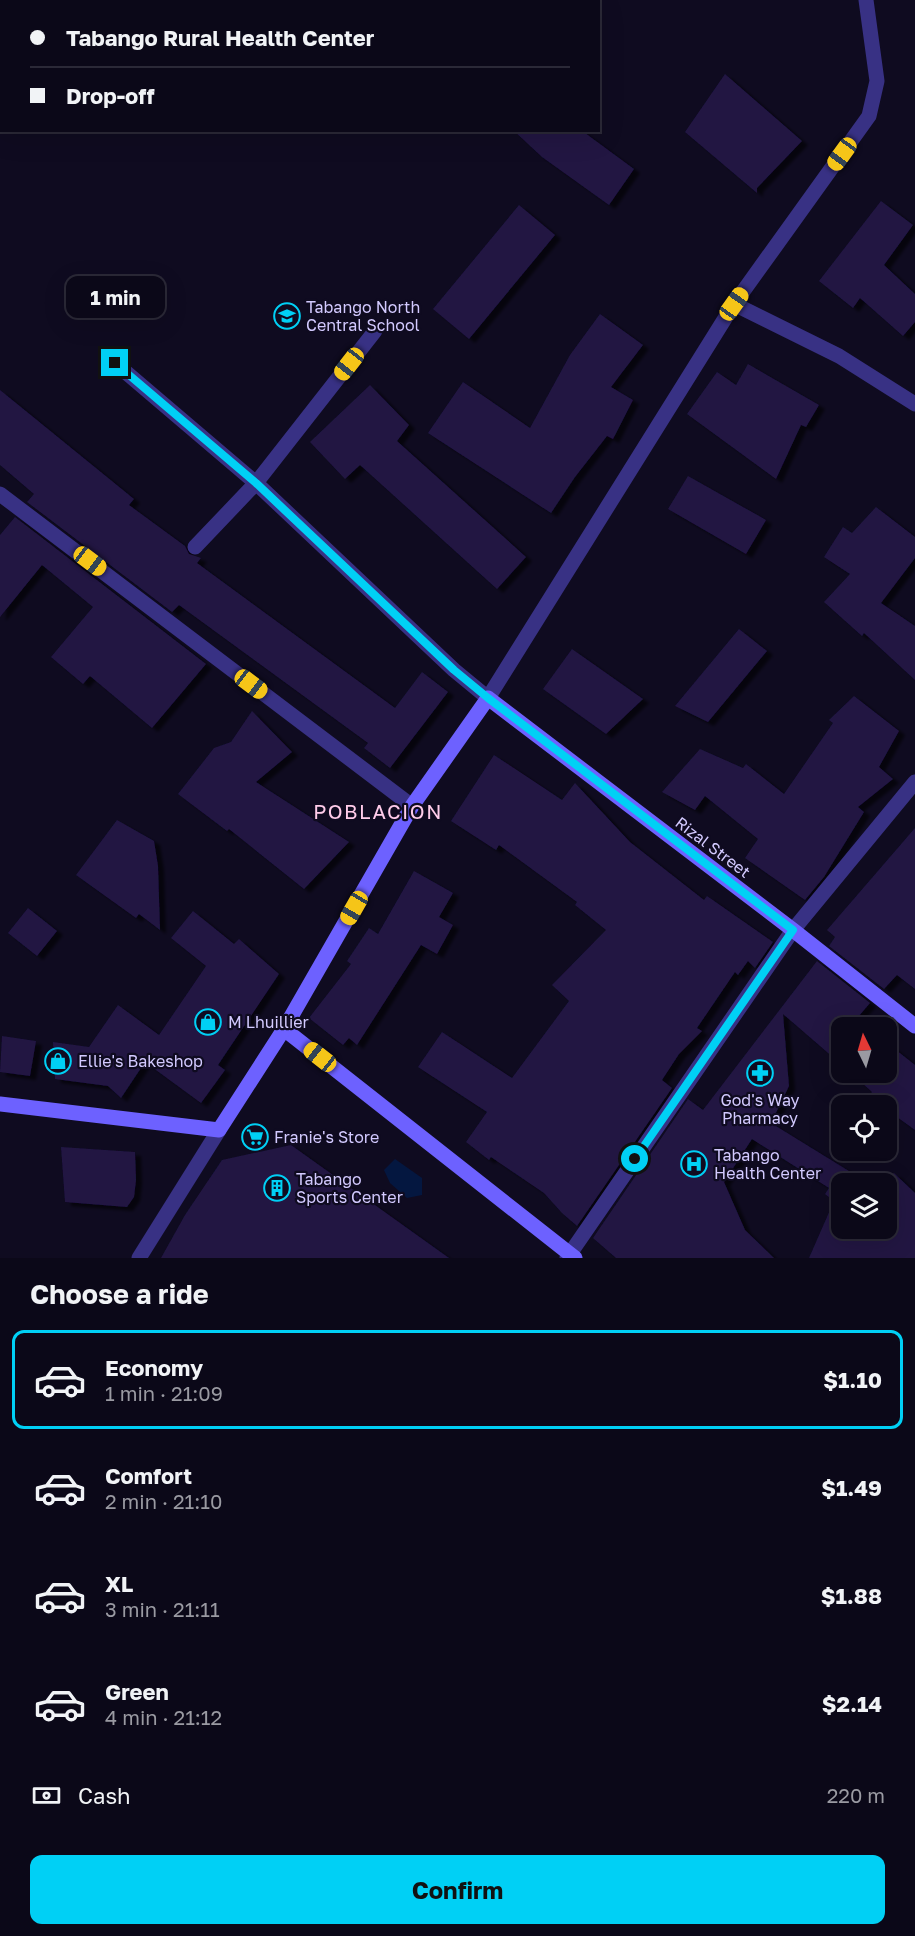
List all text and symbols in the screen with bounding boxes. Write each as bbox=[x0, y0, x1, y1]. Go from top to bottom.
text: Tabango Rural Health Center bbox=[66, 24, 374, 51]
text: Drop-off bbox=[66, 82, 155, 109]
car bbox=[824, 134, 860, 174]
callout: 1 min bbox=[66, 276, 164, 318]
car bbox=[716, 284, 752, 324]
text: 1 min bbox=[90, 285, 141, 309]
place label: Tabango North Central School bbox=[306, 297, 420, 335]
school or university icon: Tabango North Central School bbox=[272, 301, 302, 331]
car bbox=[331, 344, 367, 384]
route end bbox=[101, 349, 128, 376]
car bbox=[70, 543, 110, 579]
car bbox=[231, 666, 271, 702]
district label: POBLACION bbox=[313, 799, 443, 823]
street label: Rizal Street bbox=[671, 812, 755, 882]
car bbox=[337, 888, 371, 928]
shop icon: M Lhuillier bbox=[193, 1007, 223, 1037]
place label: M Lhuillier bbox=[228, 1012, 309, 1032]
north arrow bbox=[831, 1017, 897, 1083]
map controls bbox=[831, 1017, 897, 1239]
car bbox=[300, 1039, 340, 1075]
shop icon: Ellie's Bakeshop bbox=[43, 1046, 73, 1076]
place label: Ellie's Bakeshop bbox=[78, 1051, 203, 1071]
pharmacy icon: God's Way Pharmacy bbox=[745, 1058, 775, 1088]
place label: God's Way Pharmacy bbox=[720, 1090, 800, 1128]
button: locate bbox=[831, 1095, 897, 1161]
supermarket icon: Franie's Store bbox=[240, 1122, 270, 1152]
place label: Franie's Store bbox=[274, 1127, 379, 1147]
route start bbox=[621, 1145, 648, 1172]
place label: Tabango Health Center bbox=[714, 1145, 821, 1183]
hospital icon: Tabango Health Center bbox=[679, 1149, 709, 1179]
place label: Tabango Sports Center bbox=[296, 1169, 403, 1207]
building icon: Tabango Sports Center bbox=[262, 1173, 292, 1203]
button: layers bbox=[831, 1173, 897, 1239]
text: Choose a ride bbox=[30, 1278, 209, 1310]
icon: car bbox=[33, 1353, 87, 1407]
text: Economy bbox=[105, 1354, 203, 1381]
text: $1.10 bbox=[823, 1366, 882, 1393]
text: 1 min · 21:09 bbox=[105, 1381, 223, 1405]
icon: car bbox=[33, 1461, 87, 1515]
text: Comfort bbox=[105, 1462, 192, 1489]
text: $1.49 bbox=[821, 1474, 882, 1501]
text: 2 min · 21:10 bbox=[105, 1489, 222, 1513]
icon: car bbox=[33, 1569, 87, 1623]
text: XL bbox=[105, 1570, 133, 1597]
text: $1.88 bbox=[821, 1582, 882, 1609]
text: 3 min · 21:11 bbox=[105, 1597, 220, 1621]
icon: car bbox=[33, 1677, 87, 1731]
text: Green bbox=[105, 1678, 169, 1705]
text: $2.14 bbox=[822, 1690, 882, 1717]
text: 4 min · 21:12 bbox=[105, 1705, 222, 1729]
icon: cash bbox=[30, 1779, 63, 1812]
text: Cash bbox=[78, 1782, 131, 1809]
text: 220 m bbox=[827, 1783, 885, 1807]
button: Confirm bbox=[30, 1855, 885, 1924]

